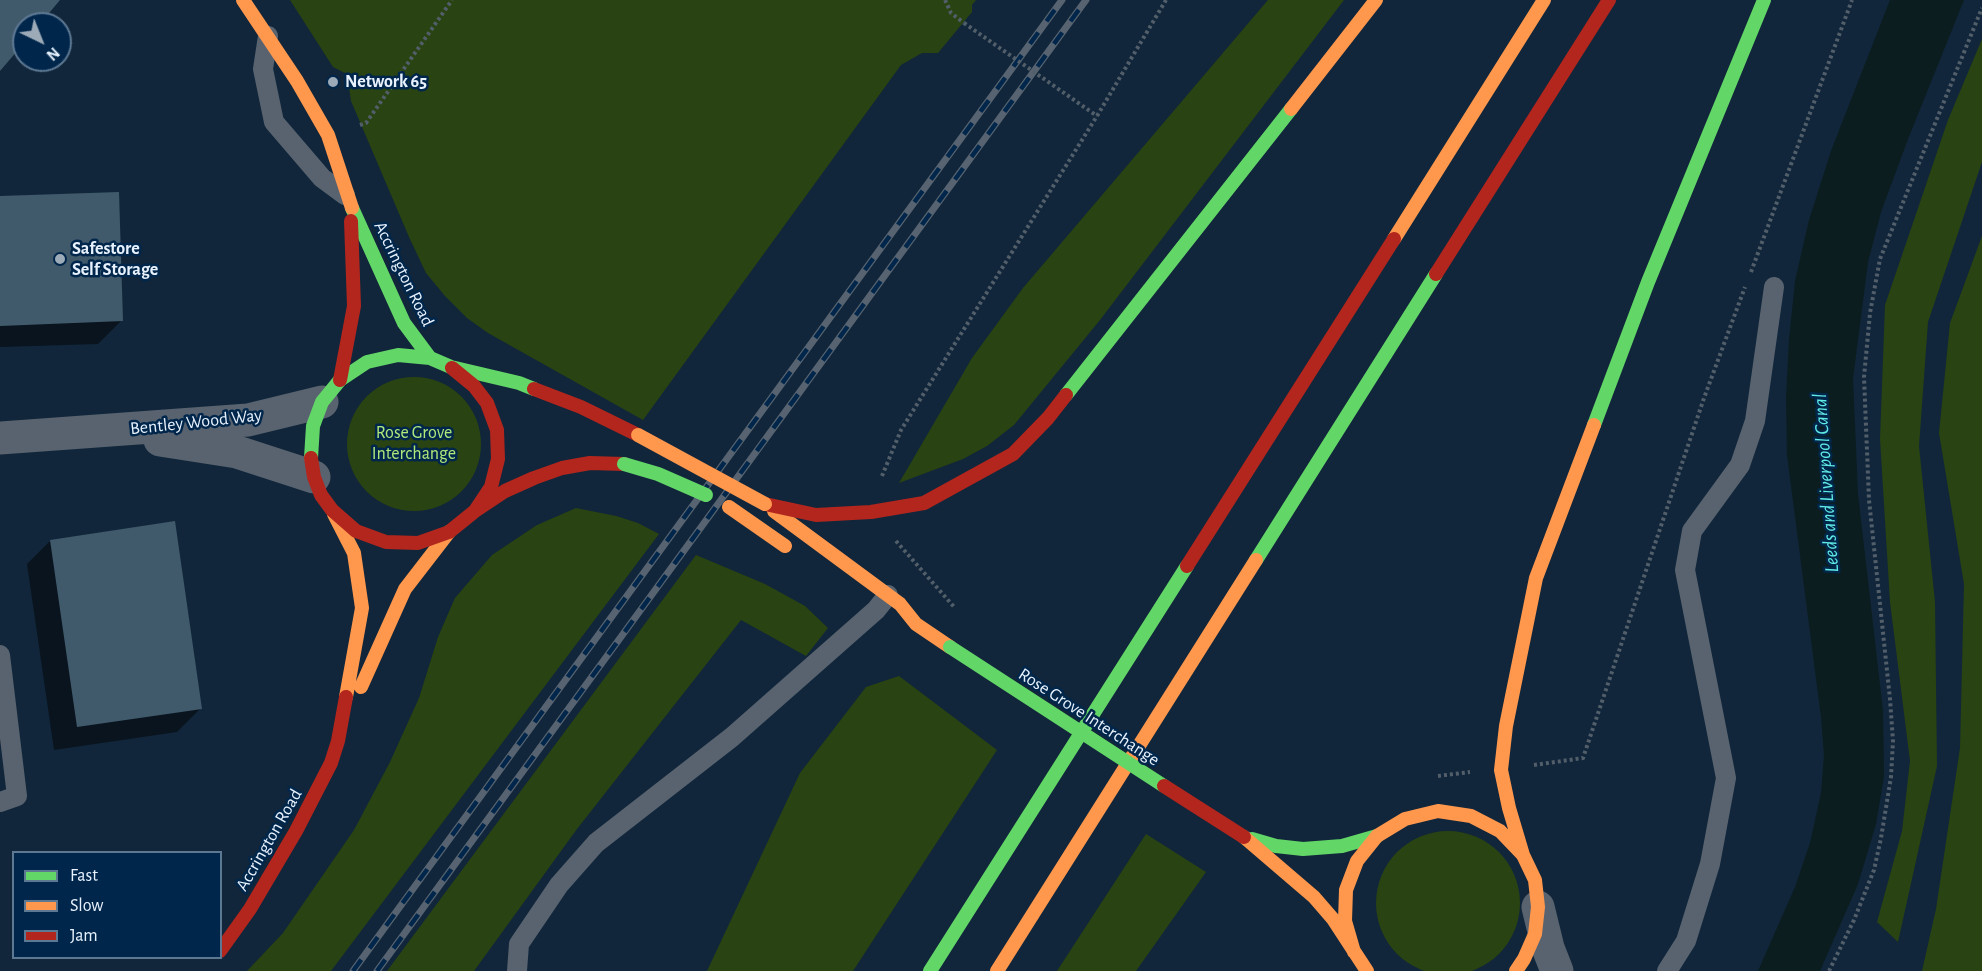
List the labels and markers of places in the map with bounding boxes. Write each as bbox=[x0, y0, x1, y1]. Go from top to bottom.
place label: Network 65 bbox=[345, 71, 427, 93]
marker: Network 65 bbox=[326, 75, 340, 89]
place label: Safestore Self Storage bbox=[72, 238, 158, 280]
marker: Safestore Self Storage bbox=[53, 252, 67, 266]

